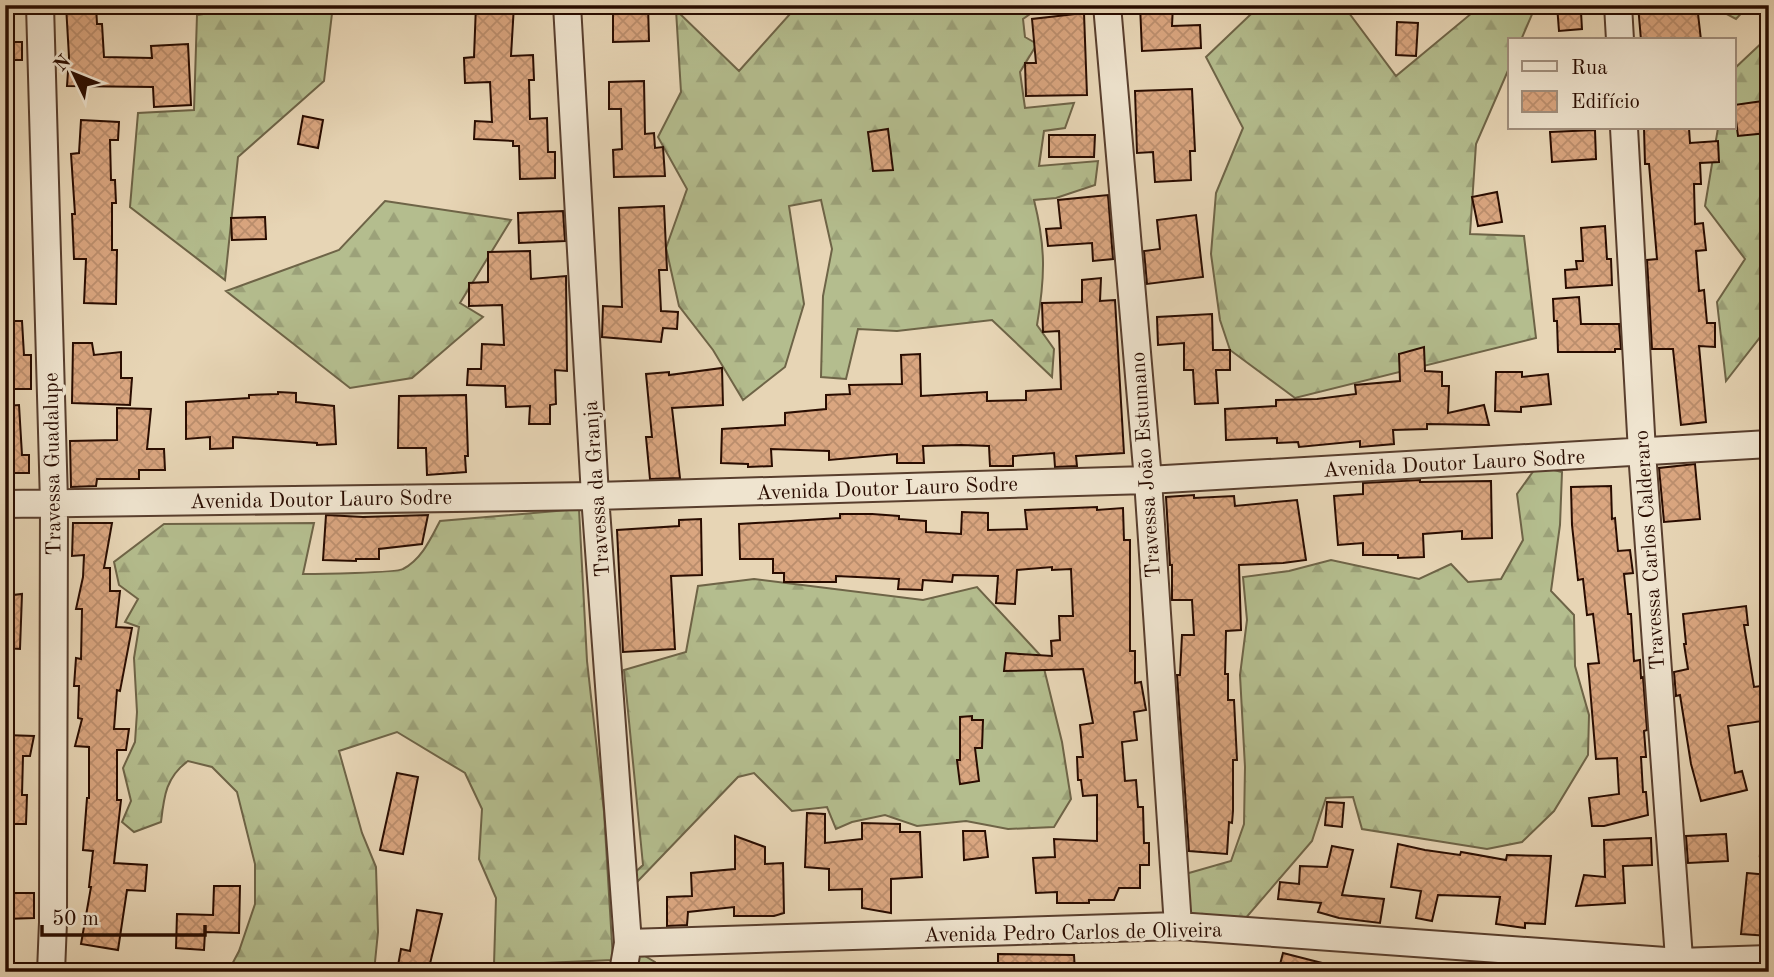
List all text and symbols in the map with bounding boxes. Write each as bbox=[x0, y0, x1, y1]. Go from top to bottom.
north arrow bbox=[38, 38, 108, 108]
legend bbox=[1508, 38, 1736, 130]
text: N bbox=[51, 52, 76, 76]
text: Rua bbox=[1571, 58, 1608, 79]
text: Edifício bbox=[1571, 92, 1640, 113]
street label: Travessa João Estumano bbox=[1128, 351, 1165, 579]
street label: Travessa Guadalupe bbox=[41, 372, 66, 556]
street label: Travessa da Granja bbox=[581, 400, 614, 578]
street label: Travessa Carlos Calderaro bbox=[1632, 429, 1669, 671]
street label: Avenida Doutor Lauro Sodre bbox=[1323, 447, 1586, 482]
street label: Avenida Doutor Lauro Sodre bbox=[756, 474, 1018, 505]
street label: Avenida Doutor Lauro Sodre bbox=[190, 488, 452, 513]
scale bar bbox=[42, 893, 205, 937]
text: 50 m bbox=[52, 909, 99, 930]
street label: Avenida Pedro Carlos de Oliveira bbox=[924, 920, 1222, 947]

